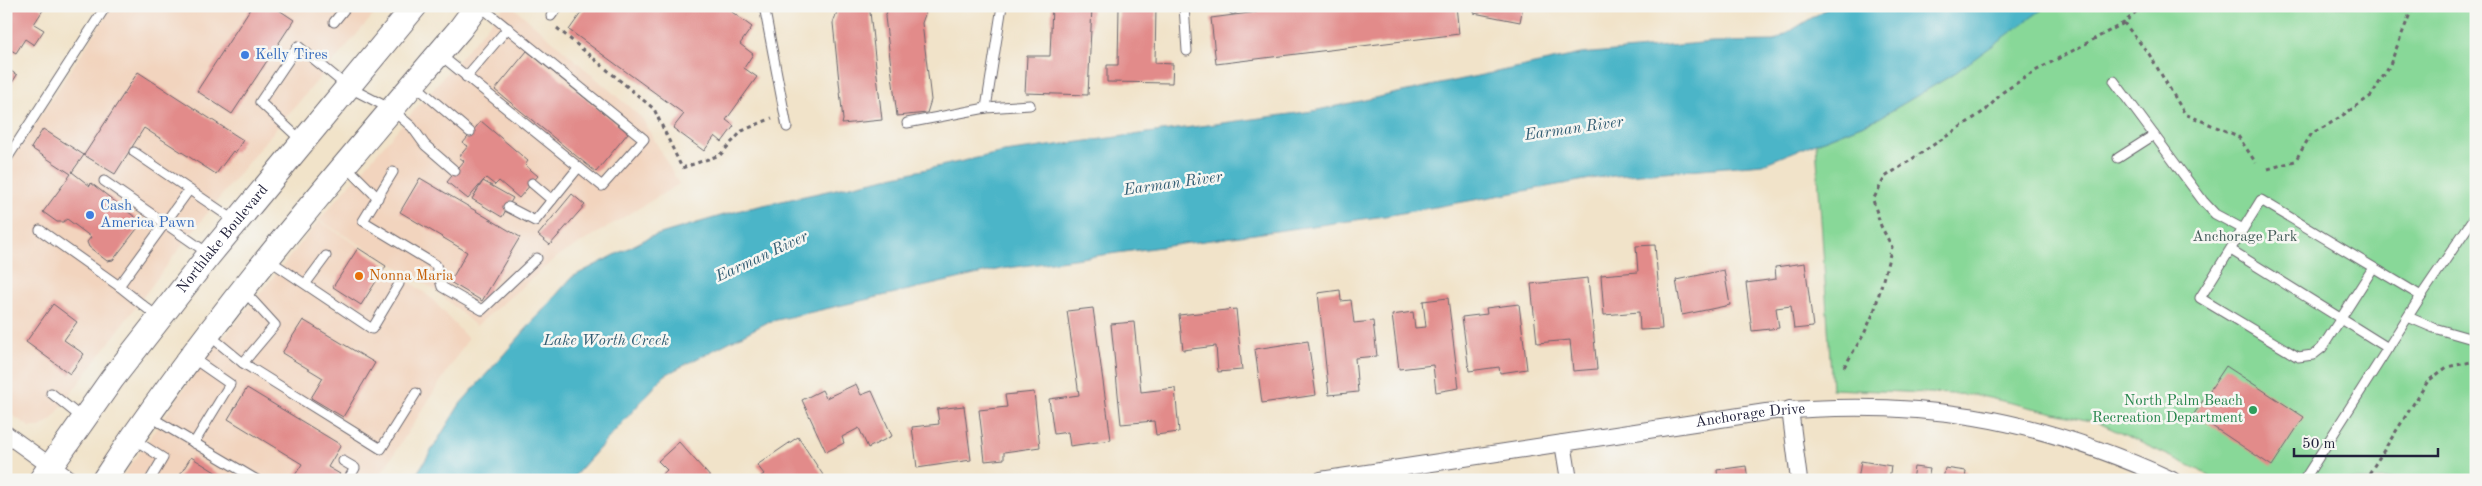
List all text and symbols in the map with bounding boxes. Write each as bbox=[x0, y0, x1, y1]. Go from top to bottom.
place label: Kelly Tires bbox=[255, 48, 328, 63]
marker: Kelly Tires bbox=[239, 49, 251, 61]
water label: Earman River bbox=[1523, 114, 1626, 144]
water label: Earman River bbox=[1122, 169, 1225, 199]
street label: Northlake Boulevard bbox=[175, 182, 271, 296]
place label: Cash America Pawn bbox=[100, 199, 195, 231]
marker: Cash America Pawn bbox=[84, 209, 96, 221]
water label: Earman River bbox=[713, 228, 812, 286]
park label: Anchorage Park bbox=[2192, 230, 2298, 245]
place label: Nonna Maria bbox=[369, 269, 454, 284]
marker: Nonna Maria bbox=[353, 270, 365, 282]
water label: Lake Worth Creek bbox=[542, 333, 669, 349]
place label: North Palm Beach Recreation Department bbox=[2092, 394, 2243, 426]
street label: Anchorage Drive bbox=[1694, 402, 1806, 430]
marker: North Palm Beach Recreation Department bbox=[2247, 404, 2259, 416]
scale bar bbox=[2294, 426, 2438, 458]
text: 50 m bbox=[2302, 437, 2336, 452]

